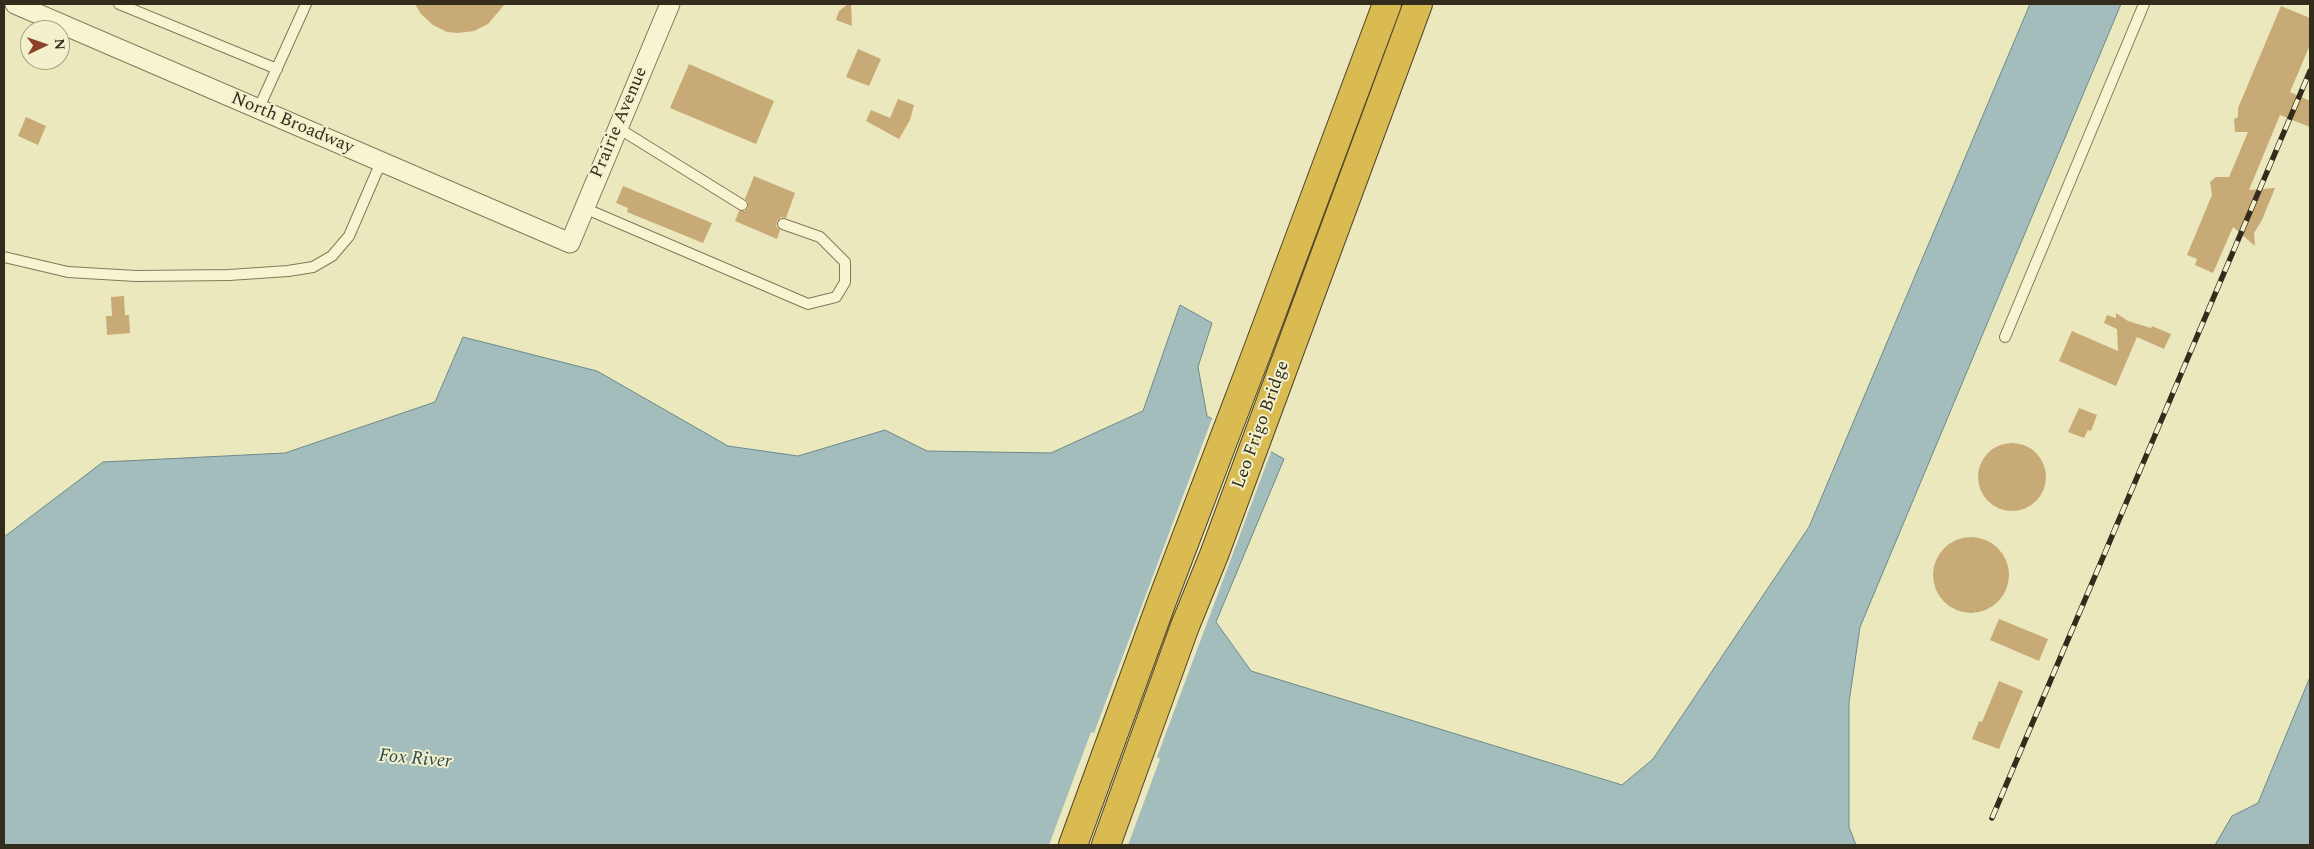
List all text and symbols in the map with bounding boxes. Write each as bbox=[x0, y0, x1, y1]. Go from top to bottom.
north arrow bbox=[20, 20, 70, 70]
text: N bbox=[49, 38, 70, 51]
street label: Prairie Avenue bbox=[587, 64, 653, 182]
street label: North Broadway bbox=[227, 88, 357, 160]
street label: Leo Frigo Bridge bbox=[1229, 358, 1295, 492]
water label: Fox River bbox=[378, 745, 452, 775]

